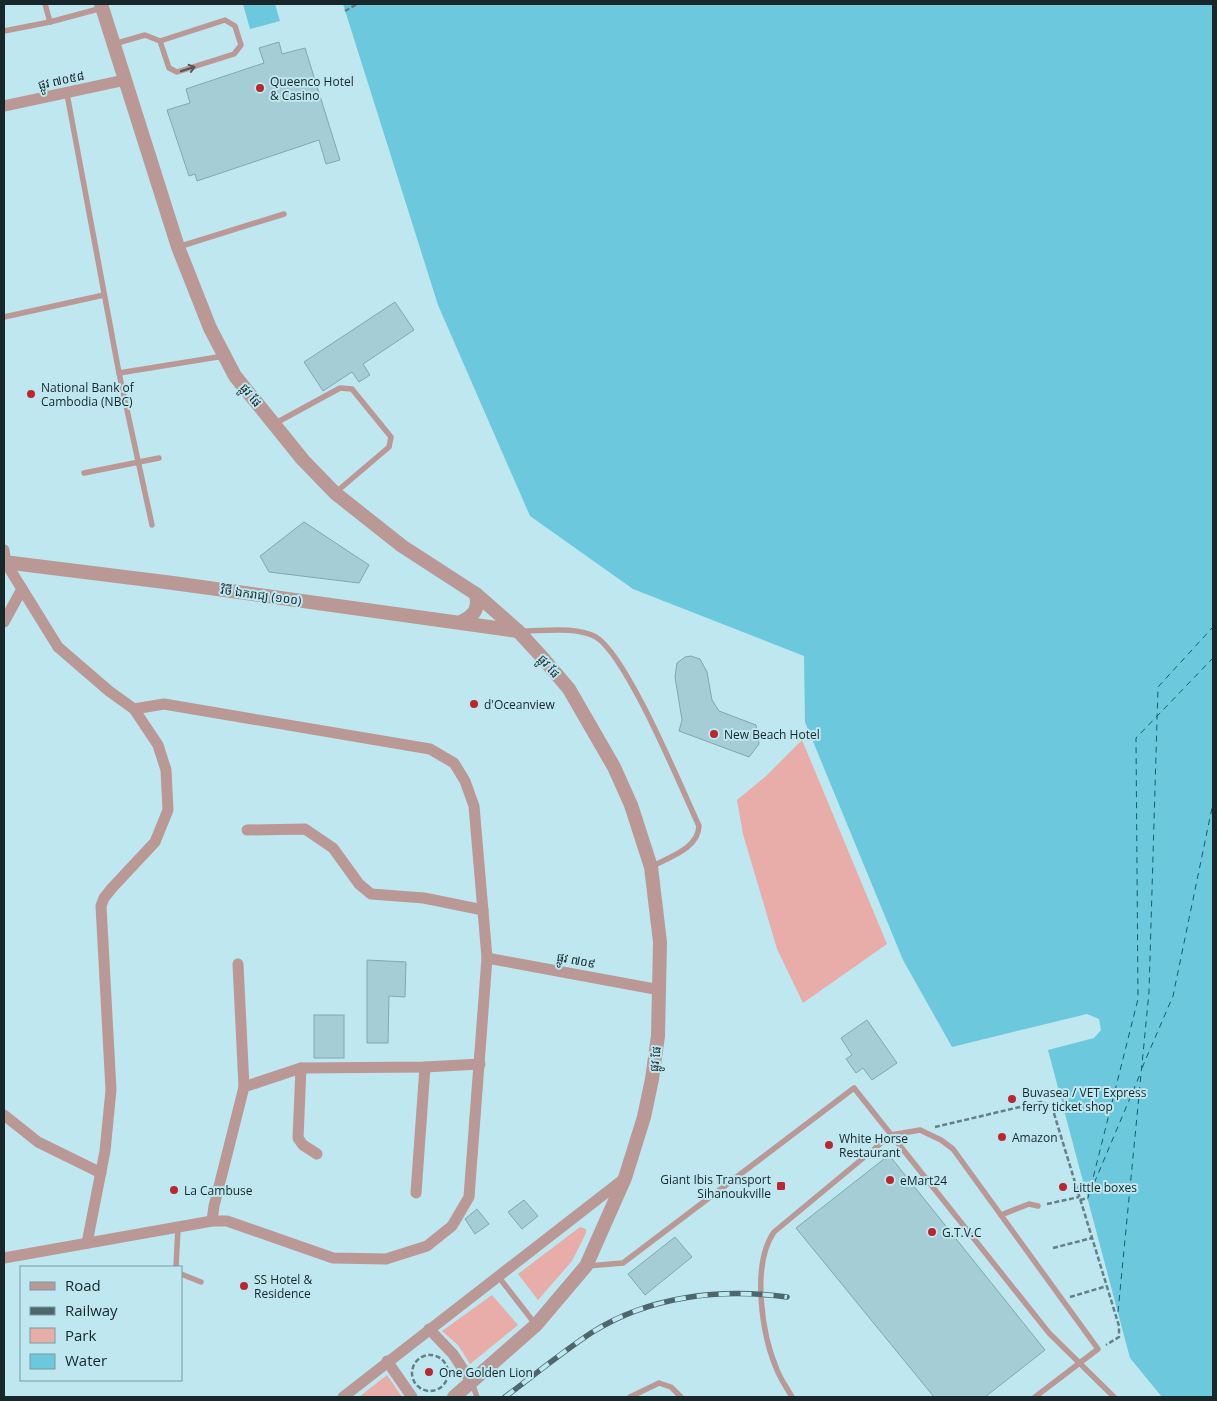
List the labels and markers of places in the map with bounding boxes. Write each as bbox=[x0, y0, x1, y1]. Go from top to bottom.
place label: Queenco Hotel & Casino bbox=[270, 73, 354, 104]
marker: Queenco Hotel & Casino bbox=[254, 82, 266, 94]
place label: National Bank of Cambodia (NBC) bbox=[41, 379, 135, 410]
marker: National Bank of Cambodia (NBC) bbox=[25, 388, 37, 400]
place label: d'Oceanview bbox=[484, 696, 556, 713]
marker: d'Oceanview bbox=[468, 698, 480, 710]
place label: New Beach Hotel bbox=[724, 726, 820, 743]
marker: New Beach Hotel bbox=[708, 728, 720, 740]
place label: Buvasea / VET Express ferry ticket shop bbox=[1022, 1084, 1147, 1115]
marker: Buvasea / VET Express ferry ticket shop bbox=[1006, 1093, 1018, 1105]
place label: Amazon bbox=[1012, 1129, 1058, 1146]
place label: White Horse Restaurant bbox=[839, 1130, 908, 1161]
marker: Amazon bbox=[996, 1131, 1008, 1143]
marker: White Horse Restaurant bbox=[823, 1139, 835, 1151]
place label: Giant Ibis Transport Sihanoukville bbox=[660, 1171, 771, 1202]
place label: eMart24 bbox=[900, 1172, 947, 1189]
marker: eMart24 bbox=[884, 1174, 896, 1186]
place label: Little boxes bbox=[1073, 1179, 1137, 1196]
marker: Giant Ibis Transport Sihanoukville bbox=[775, 1180, 787, 1192]
marker: Little boxes bbox=[1057, 1181, 1069, 1193]
place label: La Cambuse bbox=[184, 1182, 253, 1199]
marker: La Cambuse bbox=[168, 1184, 180, 1196]
place label: G.T.V.C bbox=[942, 1224, 982, 1241]
marker: G.T.V.C bbox=[926, 1226, 938, 1238]
place label: SS Hotel & Residence bbox=[254, 1271, 313, 1302]
marker: SS Hotel & Residence bbox=[238, 1280, 250, 1292]
place label: One Golden Lion bbox=[439, 1364, 533, 1381]
marker: One Golden Lion bbox=[423, 1366, 435, 1378]

